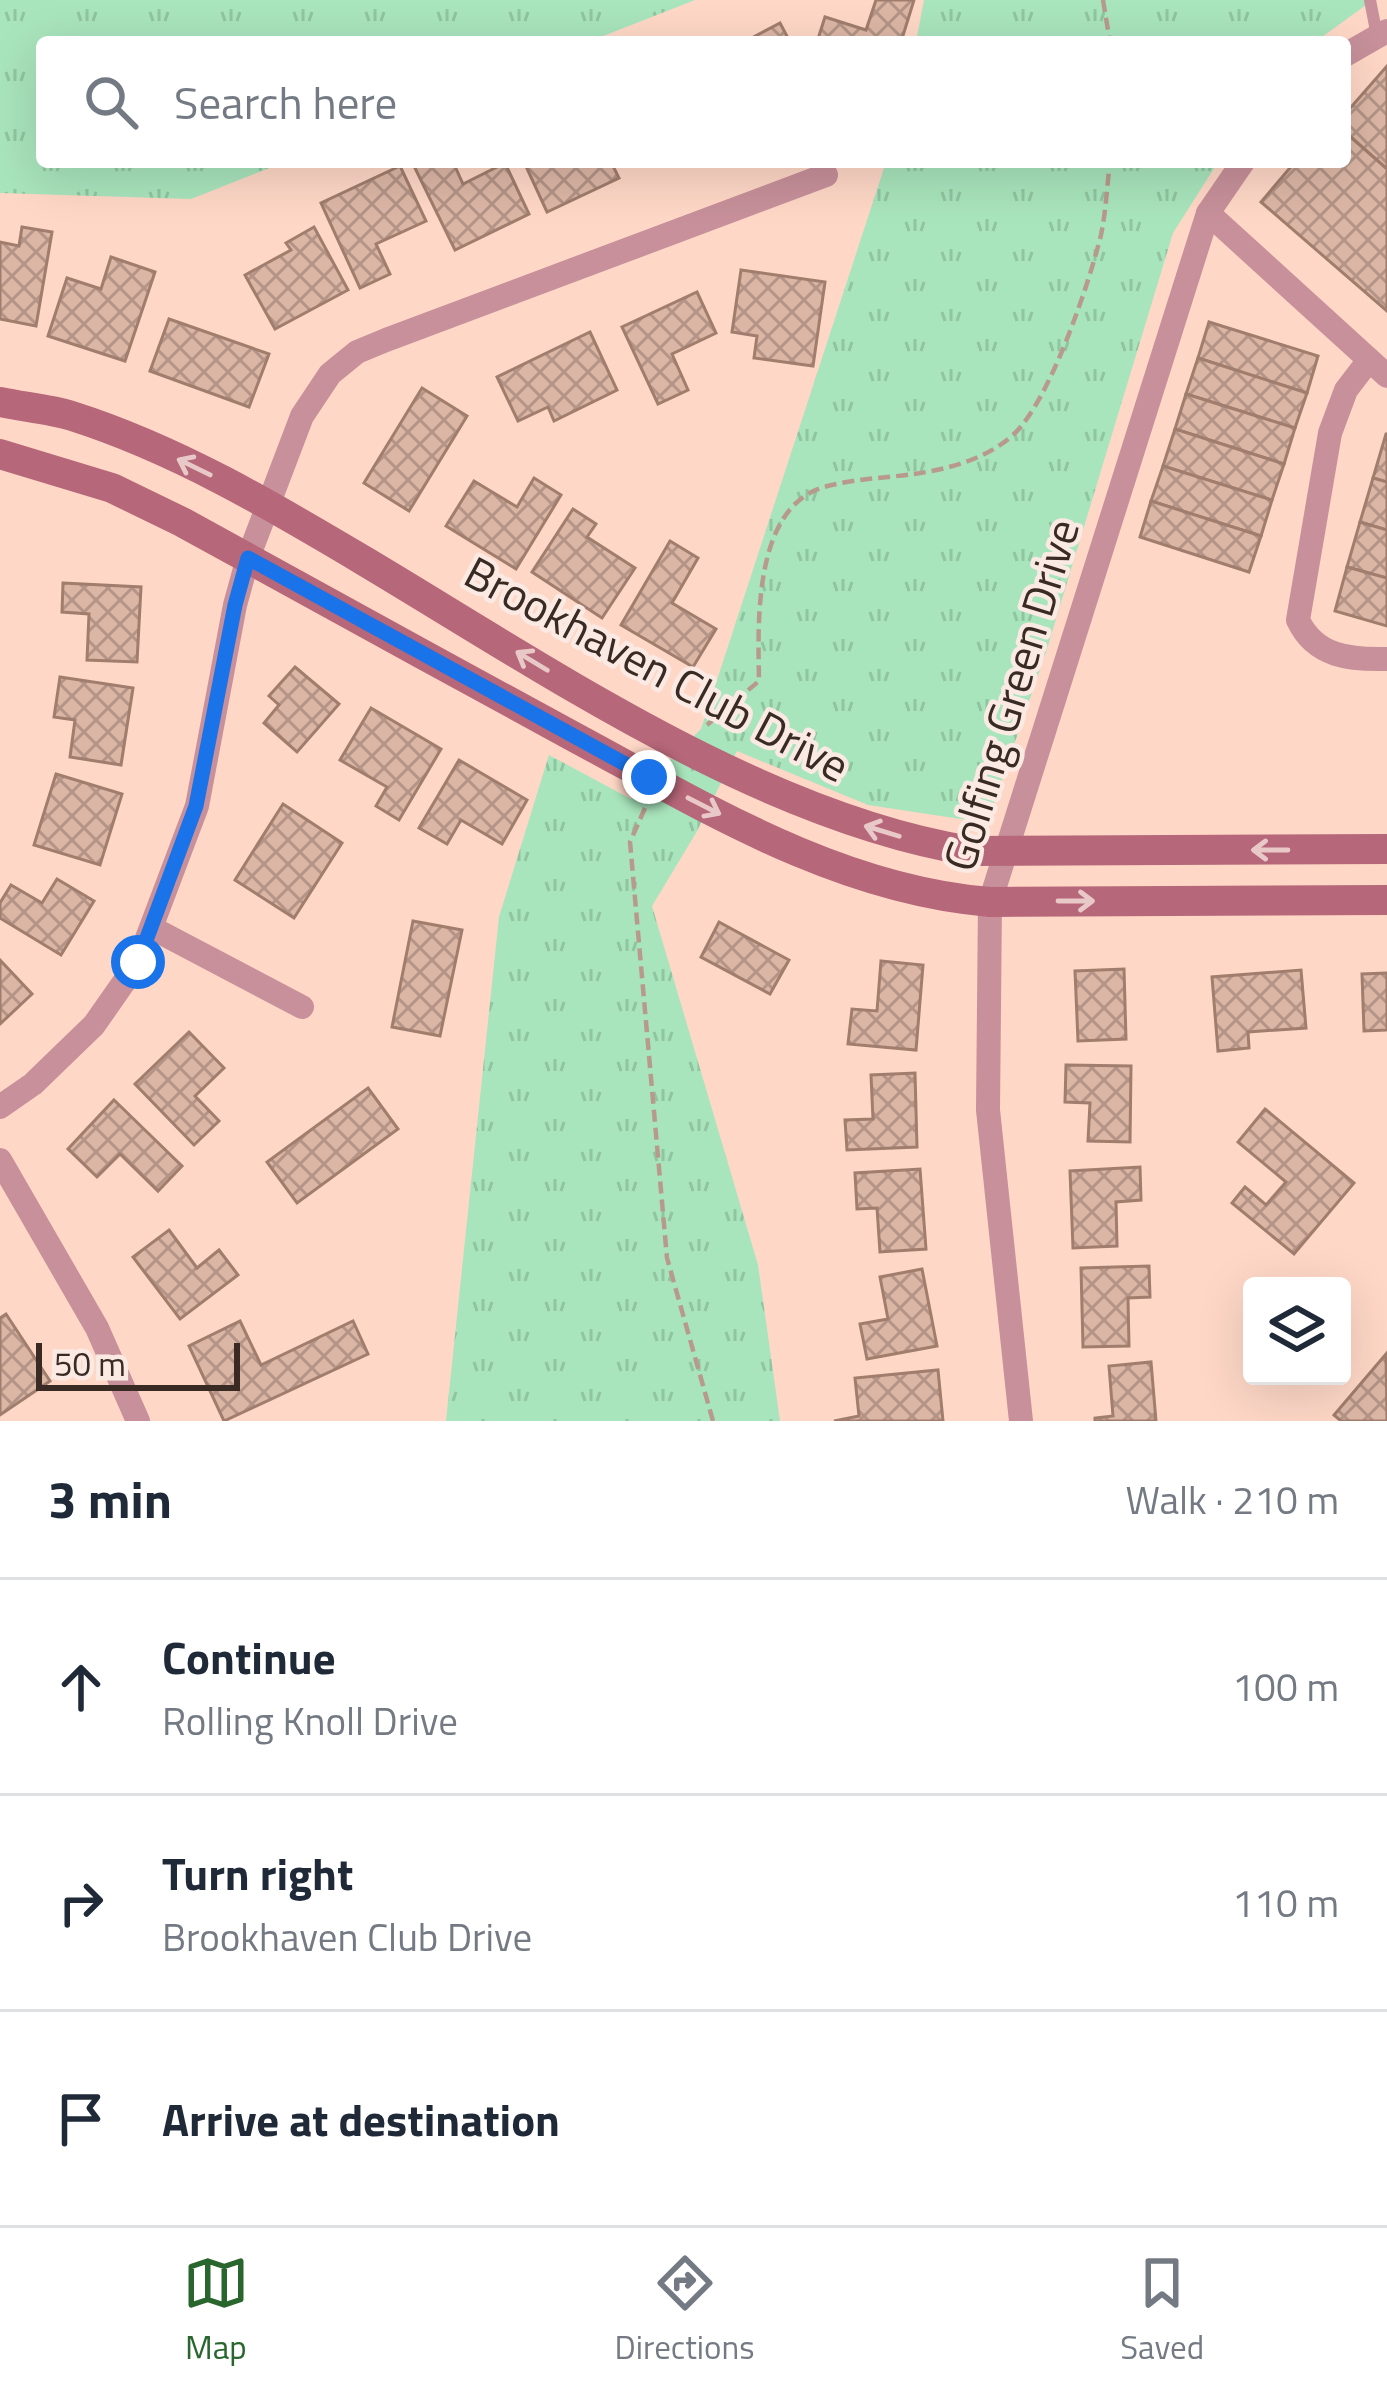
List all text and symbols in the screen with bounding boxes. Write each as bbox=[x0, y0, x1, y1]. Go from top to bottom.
search box bbox=[36, 36, 1351, 168]
text: Search here bbox=[174, 68, 397, 136]
icon: search bbox=[78, 69, 144, 135]
one-way arrow bbox=[177, 455, 213, 477]
street label: Golfing Green Drive bbox=[924, 510, 1096, 879]
street label: Brookhaven Club Drive bbox=[453, 538, 862, 798]
one-way arrow bbox=[515, 649, 550, 673]
route end bbox=[622, 750, 676, 804]
one-way arrow bbox=[686, 795, 721, 818]
one-way arrow bbox=[864, 819, 902, 841]
one-way arrow bbox=[1251, 839, 1290, 861]
one-way arrow bbox=[1056, 890, 1095, 912]
route start bbox=[111, 935, 165, 989]
map controls bbox=[1243, 1277, 1351, 1385]
button: layers bbox=[1243, 1277, 1351, 1385]
scale bar bbox=[36, 1337, 240, 1390]
text: 50 m bbox=[54, 1339, 126, 1389]
text: 3 min bbox=[48, 1460, 172, 1538]
text: Walk · 210 m bbox=[1125, 1470, 1339, 1529]
text: Continue bbox=[162, 1623, 336, 1691]
icon: ahead bbox=[48, 1654, 114, 1720]
text: 100 m bbox=[1232, 1657, 1339, 1716]
text: Rolling Knoll Drive bbox=[162, 1691, 458, 1750]
text: Turn right bbox=[162, 1839, 353, 1907]
icon: right bbox=[48, 1870, 114, 1936]
text: 110 m bbox=[1232, 1873, 1339, 1932]
text: Brookhaven Club Drive bbox=[162, 1907, 532, 1966]
text: Arrive at destination bbox=[162, 2085, 560, 2153]
icon: arrive bbox=[48, 2086, 114, 2152]
tab: Map bbox=[183, 2250, 249, 2372]
tab: Directions bbox=[615, 2250, 754, 2372]
tab: Saved bbox=[1120, 2250, 1204, 2372]

